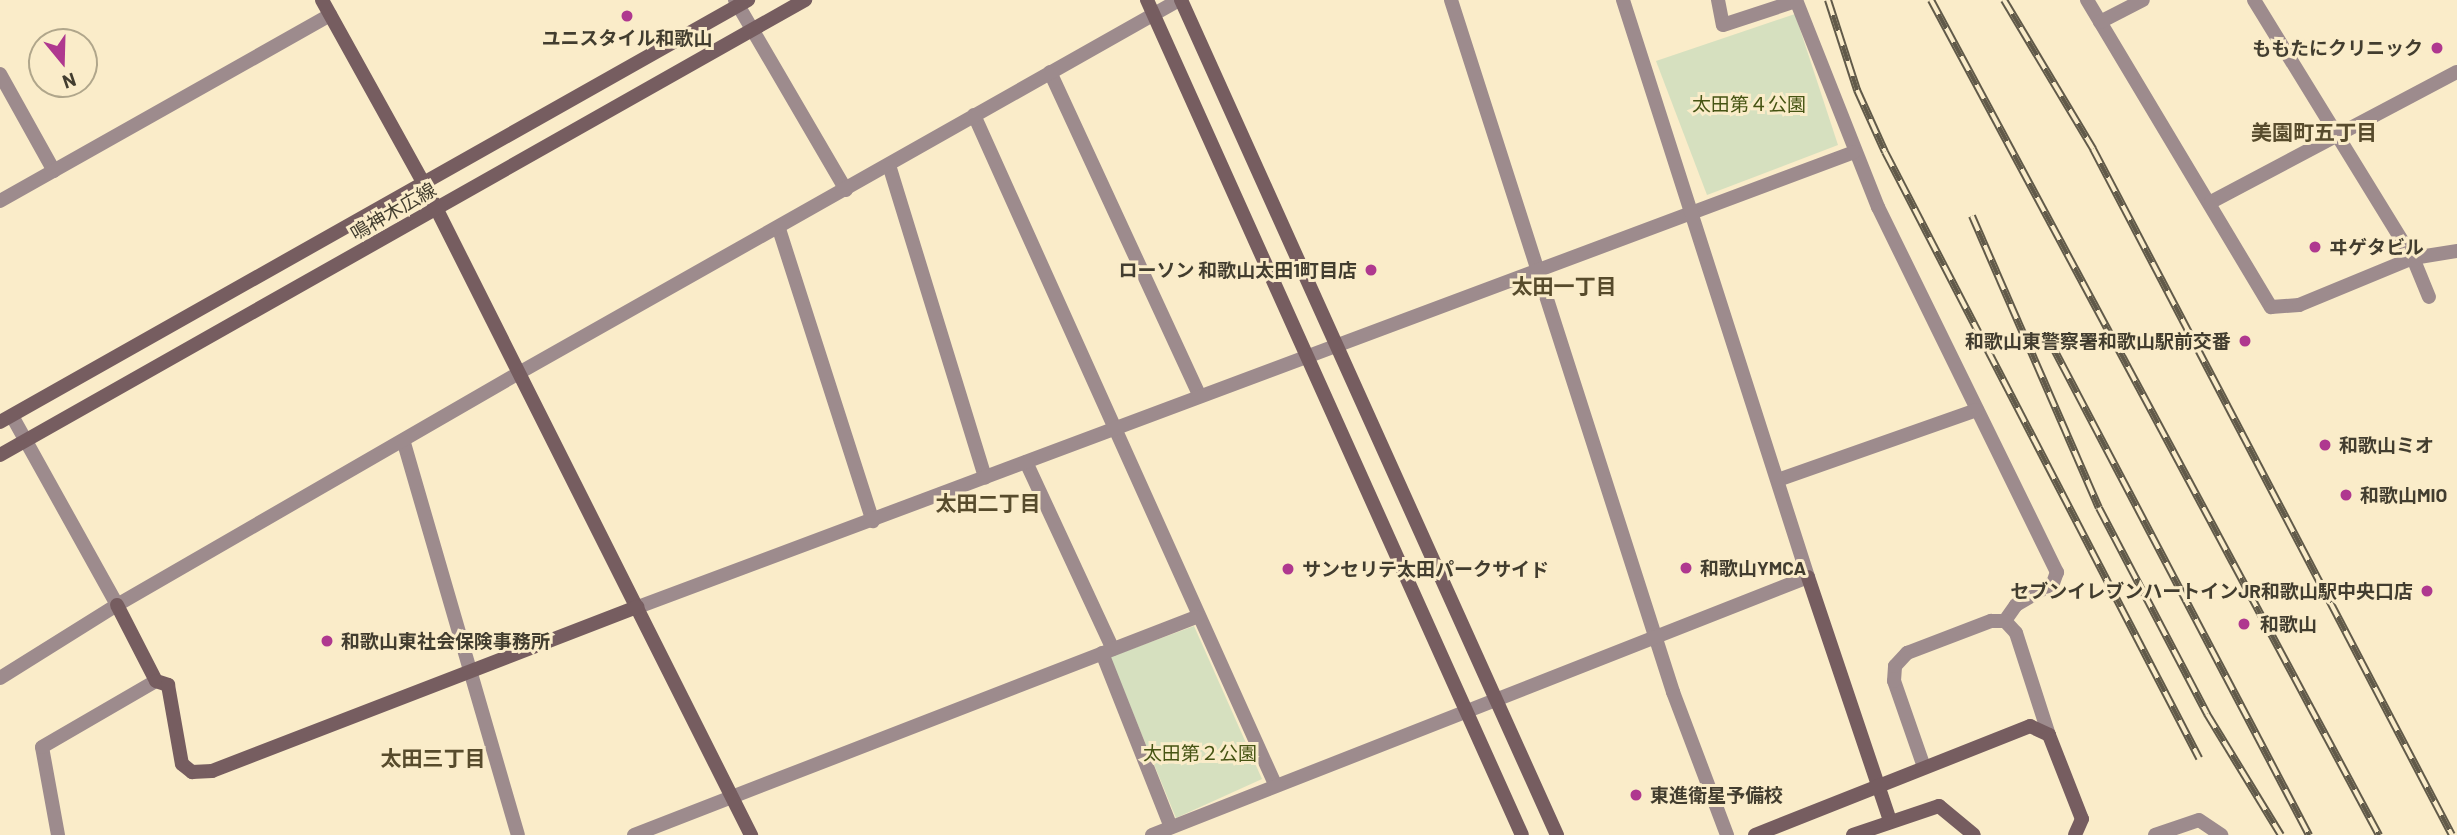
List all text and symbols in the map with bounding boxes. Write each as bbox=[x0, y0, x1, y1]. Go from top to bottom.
marker: ユニスタイル和歌山 bbox=[619, 8, 635, 24]
place label: ユニスタイル和歌山 bbox=[542, 27, 712, 49]
north arrow bbox=[28, 28, 98, 98]
place label: ももたにクリニック bbox=[2252, 37, 2423, 59]
marker: ももたにクリニック bbox=[2429, 40, 2445, 56]
text: N bbox=[60, 69, 79, 94]
park label: 太田第４公園 bbox=[1692, 93, 1806, 115]
district label: 美園町五丁目 bbox=[2251, 119, 2377, 145]
street label: 鳴神木広線 bbox=[346, 177, 440, 245]
place label: ヰゲタビル bbox=[2329, 236, 2424, 258]
marker: ヰゲタビル bbox=[2307, 239, 2323, 255]
place label: ローソン 和歌山太田1町目店 bbox=[1118, 259, 1357, 281]
marker: ローソン 和歌山太田1町目店 bbox=[1363, 262, 1379, 278]
district label: 太田一丁目 bbox=[1512, 273, 1616, 299]
place label: 和歌山東警察署和歌山駅前交番 bbox=[1965, 330, 2231, 352]
marker: 和歌山東警察署和歌山駅前交番 bbox=[2237, 333, 2253, 349]
place label: 和歌山ミオ bbox=[2339, 434, 2434, 456]
marker: 和歌山ミオ bbox=[2317, 437, 2333, 453]
place label: 和歌山MIO bbox=[2360, 484, 2447, 506]
marker: 和歌山MIO bbox=[2338, 487, 2354, 503]
district label: 太田二丁目 bbox=[936, 490, 1040, 516]
place label: 和歌山YMCA bbox=[1700, 557, 1806, 579]
place label: サンセリテ太田パークサイド bbox=[1302, 558, 1549, 580]
marker: 和歌山YMCA bbox=[1678, 560, 1694, 576]
marker: サンセリテ太田パークサイド bbox=[1280, 561, 1296, 577]
place label: セブンイレブンハートインJR和歌山駅中央口店 bbox=[2010, 580, 2413, 602]
marker: セブンイレブンハートインJR和歌山駅中央口店 bbox=[2419, 583, 2435, 599]
place label: 和歌山 bbox=[2260, 613, 2317, 635]
marker: 和歌山 bbox=[2234, 614, 2254, 634]
place label: 和歌山東社会保険事務所 bbox=[341, 630, 550, 652]
marker: 和歌山東社会保険事務所 bbox=[319, 633, 335, 649]
park label: 太田第２公園 bbox=[1143, 742, 1257, 764]
district label: 太田三丁目 bbox=[381, 745, 485, 771]
place label: 東進衛星予備校 bbox=[1650, 784, 1783, 806]
marker: 東進衛星予備校 bbox=[1628, 787, 1644, 803]

